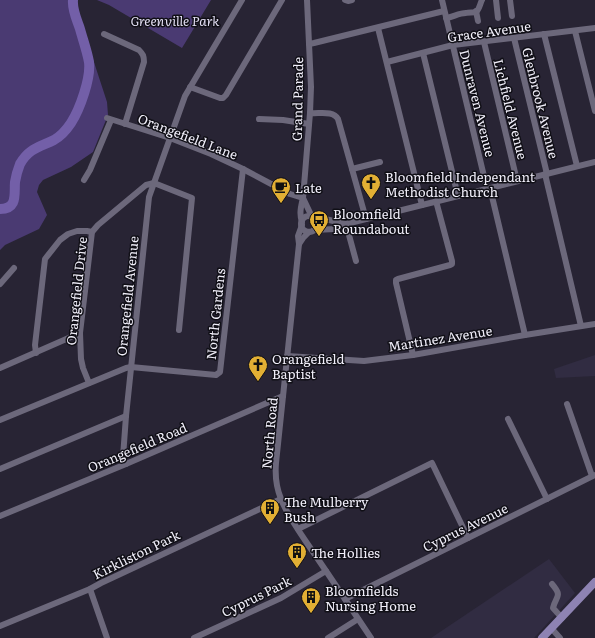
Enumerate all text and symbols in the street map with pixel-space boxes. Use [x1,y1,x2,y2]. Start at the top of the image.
park label: Greenville Park [131,11,220,30]
street label: Grace Avenue [446,16,532,46]
street label: Glenbrook Avenue [518,45,564,161]
street label: Dunraven Avenue [455,47,501,159]
street label: Grand Parade [287,56,307,141]
street label: Lichfield Avenue [489,57,533,161]
street label: Orangefield Lane [135,108,241,164]
place label: Bloomfield Independant Methodist Church [385,167,536,201]
church icon: Bloomfield Independant Methodist Church [360,172,382,200]
cafe icon: Late [270,176,292,204]
place label: Late [295,178,322,197]
place label: Bloomfield Roundabout [333,204,410,238]
bus stop icon: Bloomfield Roundabout [308,209,330,237]
street label: Orangefield Avenue [111,235,143,357]
street label: Orangefield Drive [61,236,91,346]
street label: North Gardens [201,267,229,361]
street label: Martinez Avenue [387,320,494,356]
place label: Orangefield Baptist [272,349,344,383]
church icon: Orangefield Baptist [247,354,269,382]
street label: North Road [256,396,282,470]
street label: Orangefield Road [84,417,190,477]
place label: The Mulberry Bush [284,492,369,526]
building icon: The Mulberry Bush [259,497,281,525]
street label: Cyprus Avenue [419,498,511,556]
street label: Kirkliston Park [89,524,184,583]
building icon: The Hollies [286,541,308,569]
place label: The Hollies [311,543,380,562]
street label: Cyprus Park [218,570,295,621]
place label: Bloomfields Nursing Home [325,581,416,615]
building icon: Bloomfields Nursing Home [300,586,322,614]

